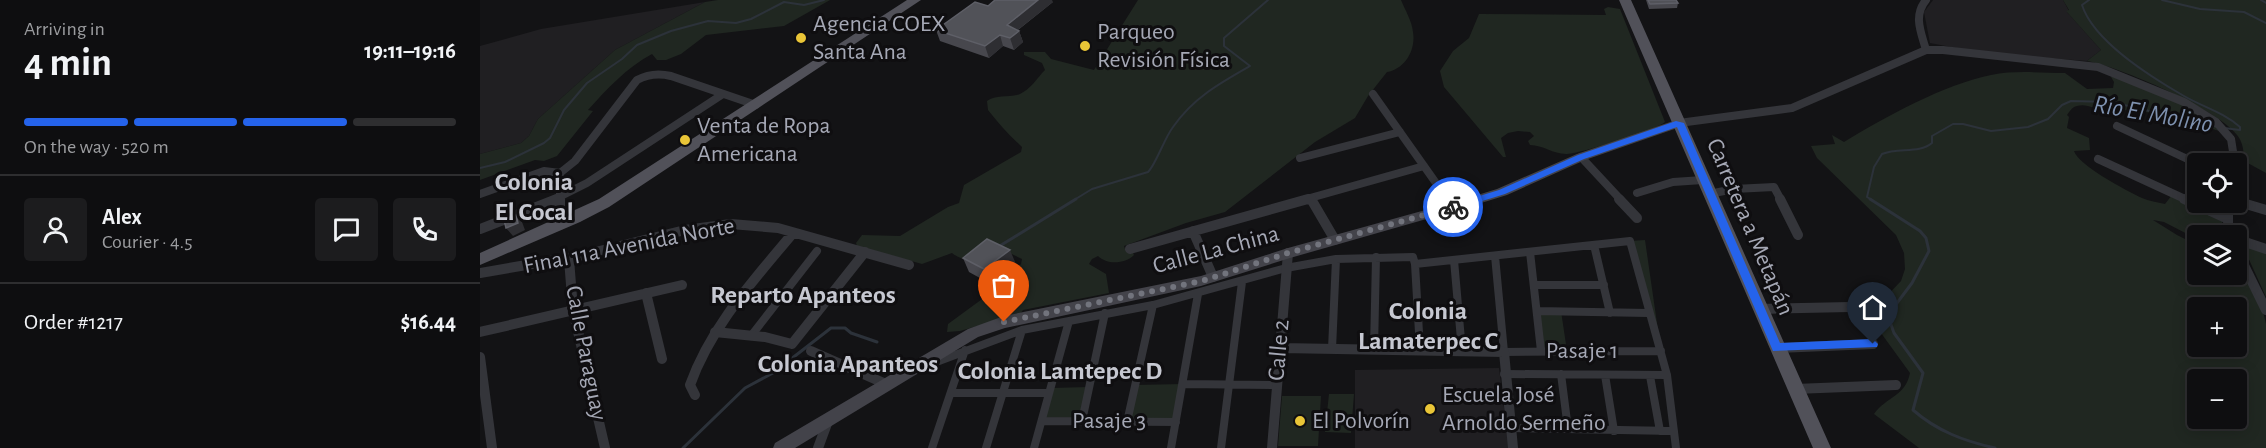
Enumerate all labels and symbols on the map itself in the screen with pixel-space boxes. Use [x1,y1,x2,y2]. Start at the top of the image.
place label: Agencia COEX Santa Ana [813,12,946,64]
place label: Parqueo Revisión Física [1097,20,1230,72]
marker: Agencia COEX Santa Ana [794,31,808,45]
marker: Parqueo Revisión Física [1078,39,1092,53]
water label: Río El Molino [2091,91,2215,137]
place label: Venta de Ropa Americana [697,114,831,166]
marker: Venta de Ropa Americana [678,133,692,147]
street label: Carretera a Metapán [1702,135,1798,319]
district label: Colonia El Cocal [494,169,574,225]
courier [1423,177,1483,237]
street label: Final 11a Avenida Norte [521,214,737,278]
street label: Calle La China [1150,222,1282,278]
pin [978,260,1029,322]
district label: Reparto Apanteos [710,282,896,308]
pin [1847,282,1898,344]
street label: Calle Paraguay [561,284,611,422]
district label: Colonia Lamaterpec C [1358,298,1499,354]
street label: Calle 2 [1264,318,1294,382]
street label: Pasaje 1 [1546,339,1618,363]
district label: Colonia Apanteos [758,351,938,377]
district label: Colonia Lamtepec D [958,358,1162,384]
place label: Escuela José Arnoldo Sermeño [1442,383,1606,435]
marker: Escuela José Arnoldo Sermeño [1423,402,1437,416]
street label: Pasaje 3 [1072,409,1146,433]
place label: El Polvorín [1312,409,1410,433]
marker: El Polvorín [1293,414,1307,428]

